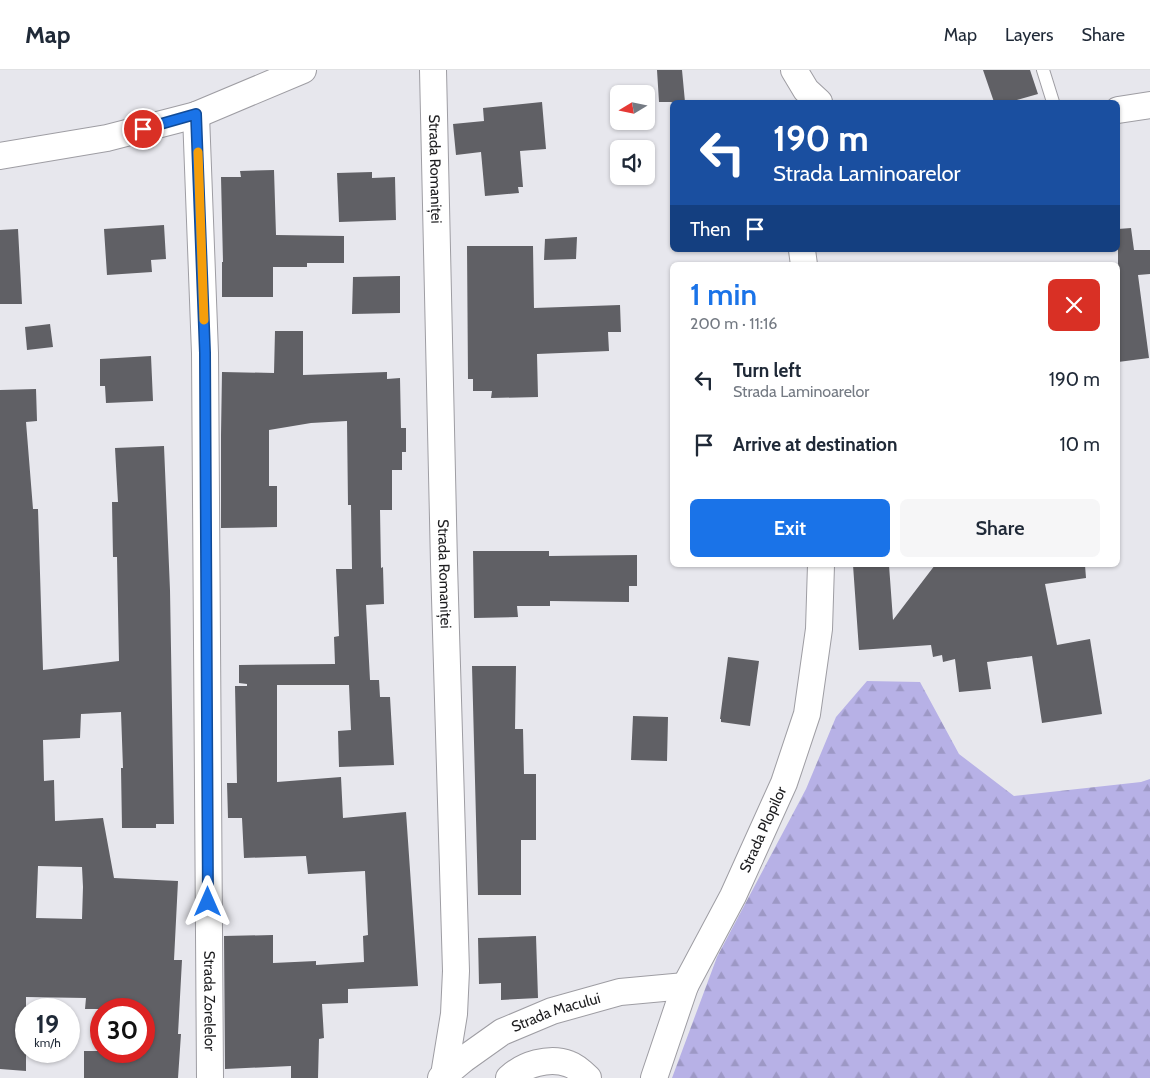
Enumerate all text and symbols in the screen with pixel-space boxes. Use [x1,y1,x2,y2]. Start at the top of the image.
text: Map [25,20,71,49]
text: Map [944,24,977,46]
text: Layers [1005,24,1054,46]
text: Share [1082,24,1125,46]
north arrow [610,85,655,130]
map controls [610,85,655,185]
pin [122,108,164,150]
street label: Strada Romaniței [425,114,445,224]
icon: arrive [129,115,157,143]
text: 190 m [773,117,869,160]
icon: left [690,120,755,185]
button: sound [610,140,655,185]
text: Strada Laminoarelor [773,160,961,187]
icon: arrive [741,215,769,243]
text: Then [690,218,731,241]
text: 1 min [690,276,757,313]
button: close [1048,279,1100,331]
text: 200 m · 11:16 [690,314,777,333]
text: Turn left [733,359,801,382]
icon: left [690,366,718,394]
text: 190 m [1049,368,1100,391]
text: Strada Laminoarelor [733,382,869,401]
icon: arrive [690,431,718,459]
text: Arrive at destination [733,433,897,456]
text: 10 m [1060,433,1100,456]
button: Exit [690,499,890,557]
button: Share [900,499,1100,557]
street label: Strada Romaniței [434,519,455,629]
street label: Strada Plopilor [736,783,790,875]
position arrow [181,875,233,927]
street label: Strada Zorelelor [200,951,219,1051]
street label: Strada Macului [509,989,602,1036]
speed limit sign: 30 [90,998,155,1063]
text: 19 [36,1009,59,1039]
text: km/h [34,1035,61,1050]

